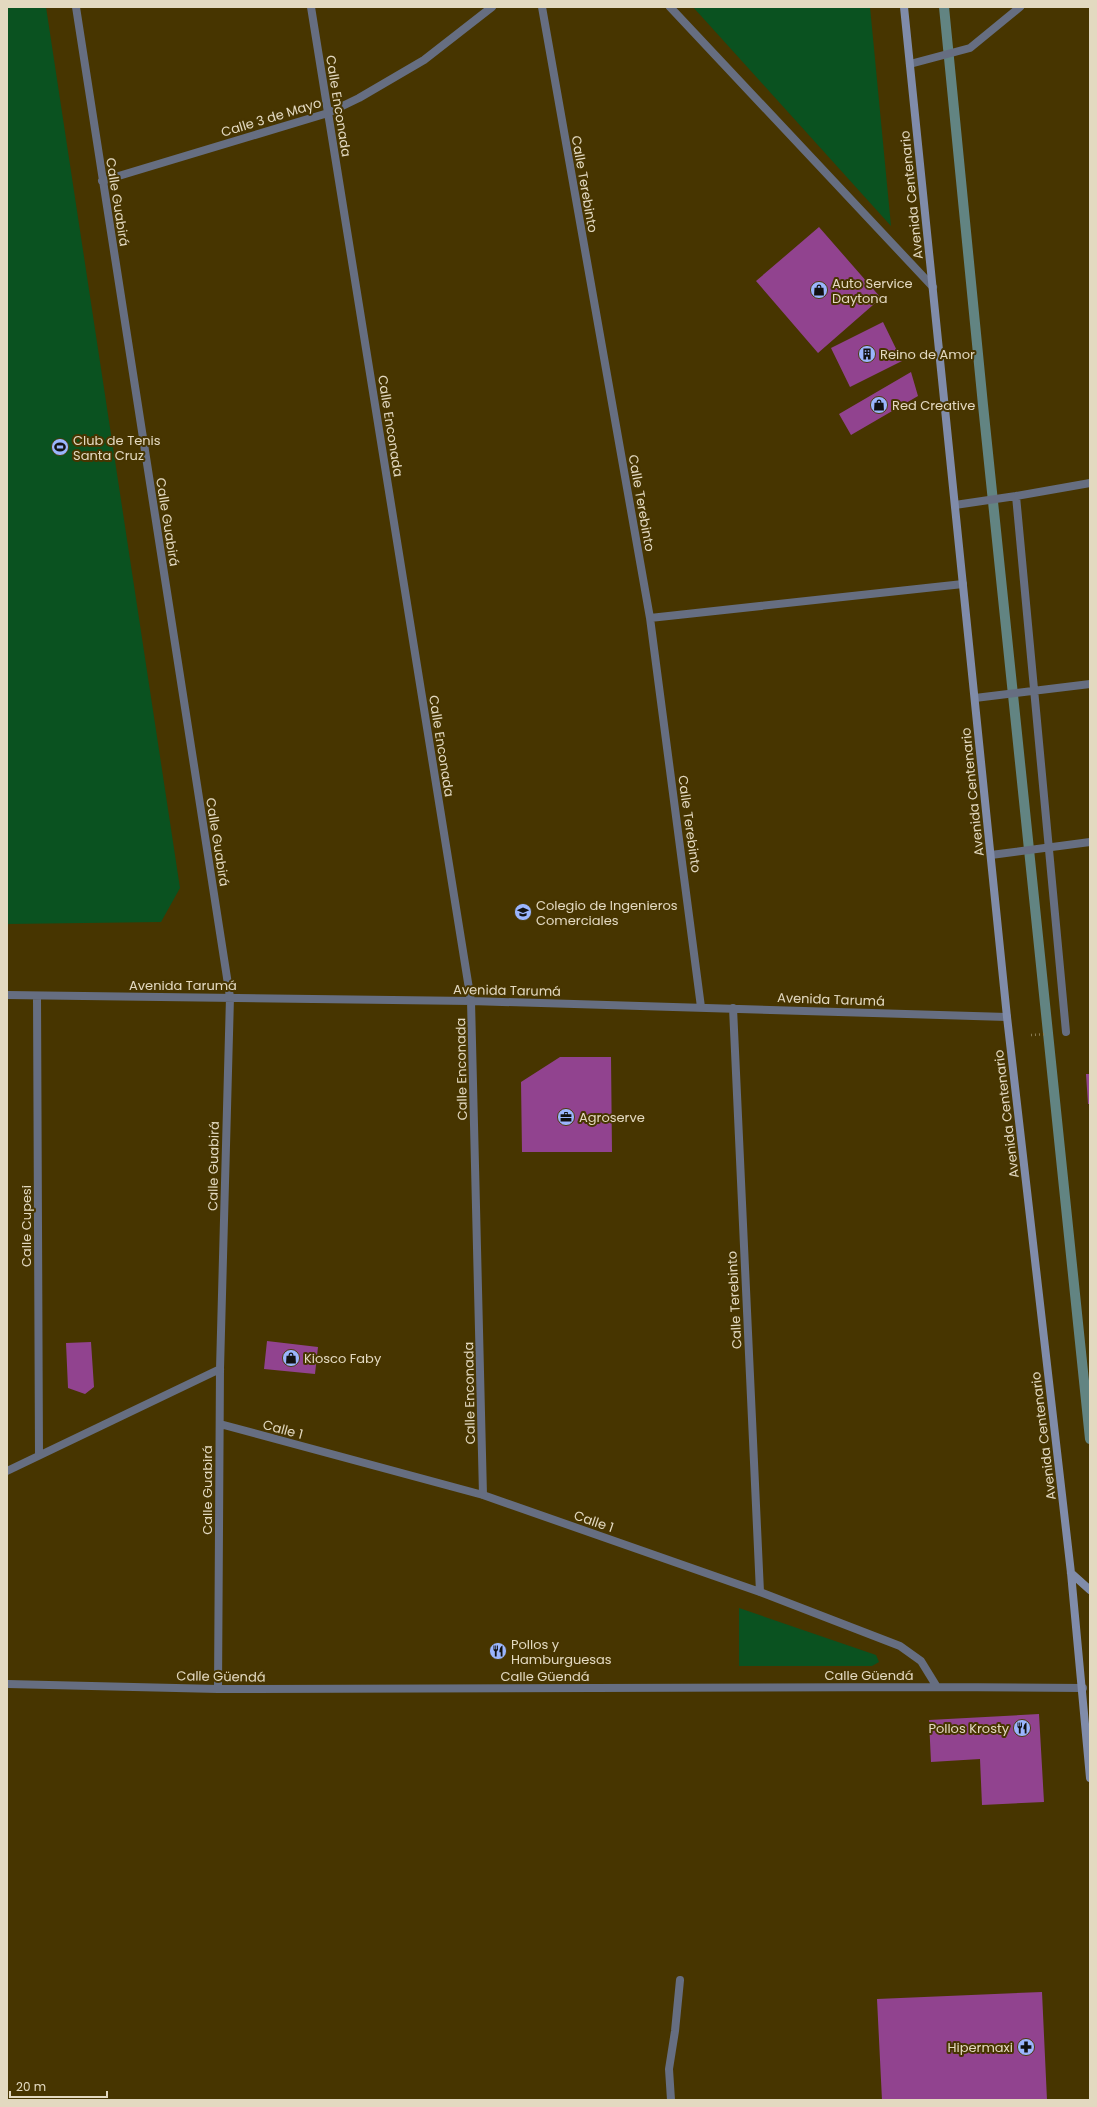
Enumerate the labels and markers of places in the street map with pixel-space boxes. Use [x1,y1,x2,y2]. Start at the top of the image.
place label: Auto Service Daytona [832,274,913,308]
shop icon: Auto Service Daytona [809,280,829,300]
building icon: Reino de Amor [857,344,877,364]
place label: Reino de Amor [880,345,975,364]
shop icon: Red Creative [869,395,889,415]
place label: Red Creative [892,396,975,415]
place label: Club de Tenis Santa Cruz [73,431,161,465]
sports icon: Club de Tenis Santa Cruz [50,437,70,457]
place label: Colegio de Ingenieros Comerciales [536,896,678,930]
school or university icon: Colegio de Ingenieros Comerciales [513,902,533,922]
office icon: Agroserve [556,1107,576,1127]
place label: Agroserve [579,1108,645,1127]
shop icon: Kiosco Faby [281,1348,301,1368]
place label: Kiosco Faby [304,1349,382,1368]
place label: Pollos y Hamburguesas [511,1635,612,1669]
restaurant icon: Pollos y Hamburguesas [488,1641,508,1661]
restaurant icon: Pollos Krosty [1012,1718,1032,1738]
place label: Pollos Krosty [928,1719,1010,1738]
pharmacy icon: Hipermaxi [1016,2037,1036,2057]
place label: Hipermaxi [948,2038,1013,2057]

